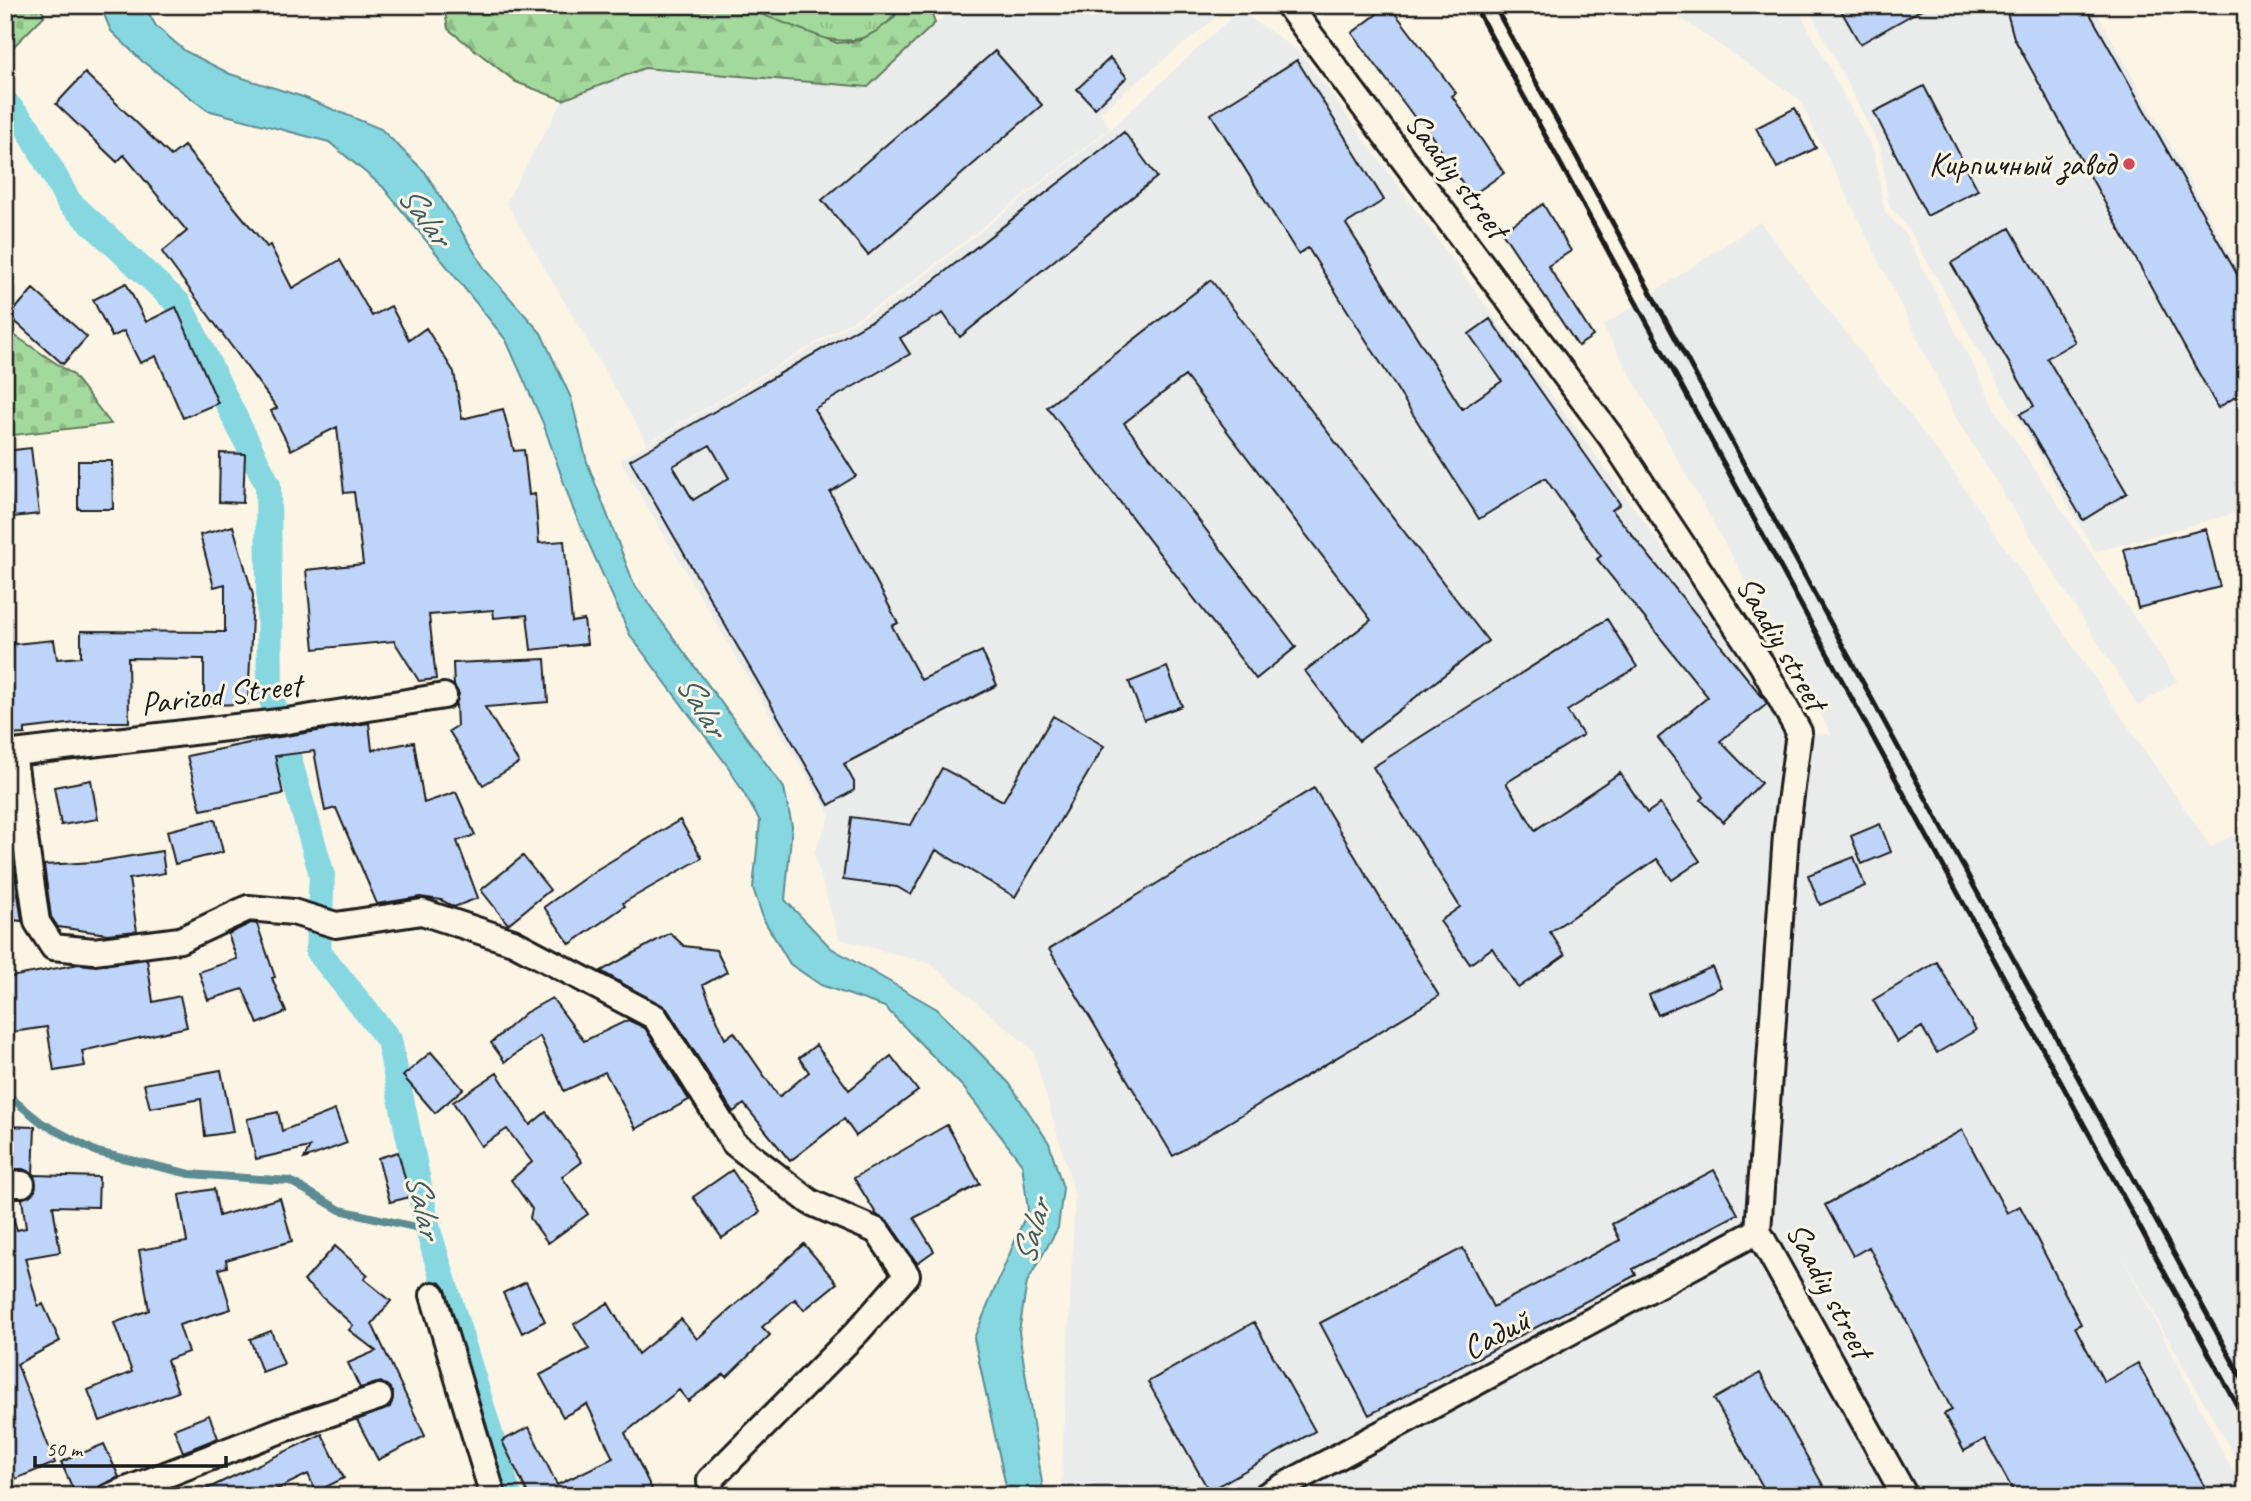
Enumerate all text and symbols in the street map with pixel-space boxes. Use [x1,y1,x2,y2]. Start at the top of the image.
street label: Saadiy street [1396,103,1521,250]
place label: Кирпичный завод [1929,143,2118,185]
marker: Кирпичный завод [2121,156,2137,172]
water label: Salar [388,176,465,259]
street label: Saadiy street [1727,568,1839,721]
street label: Parizod Street [138,663,308,725]
water label: Salar [666,666,741,749]
water label: Salar [395,1169,454,1247]
water label: Salar [1000,1190,1063,1269]
street label: Saadiy street [1777,1215,1885,1369]
street label: Садий [1455,1298,1539,1369]
scale bar [35,1424,226,1468]
text: 50 m [46,1436,84,1462]

